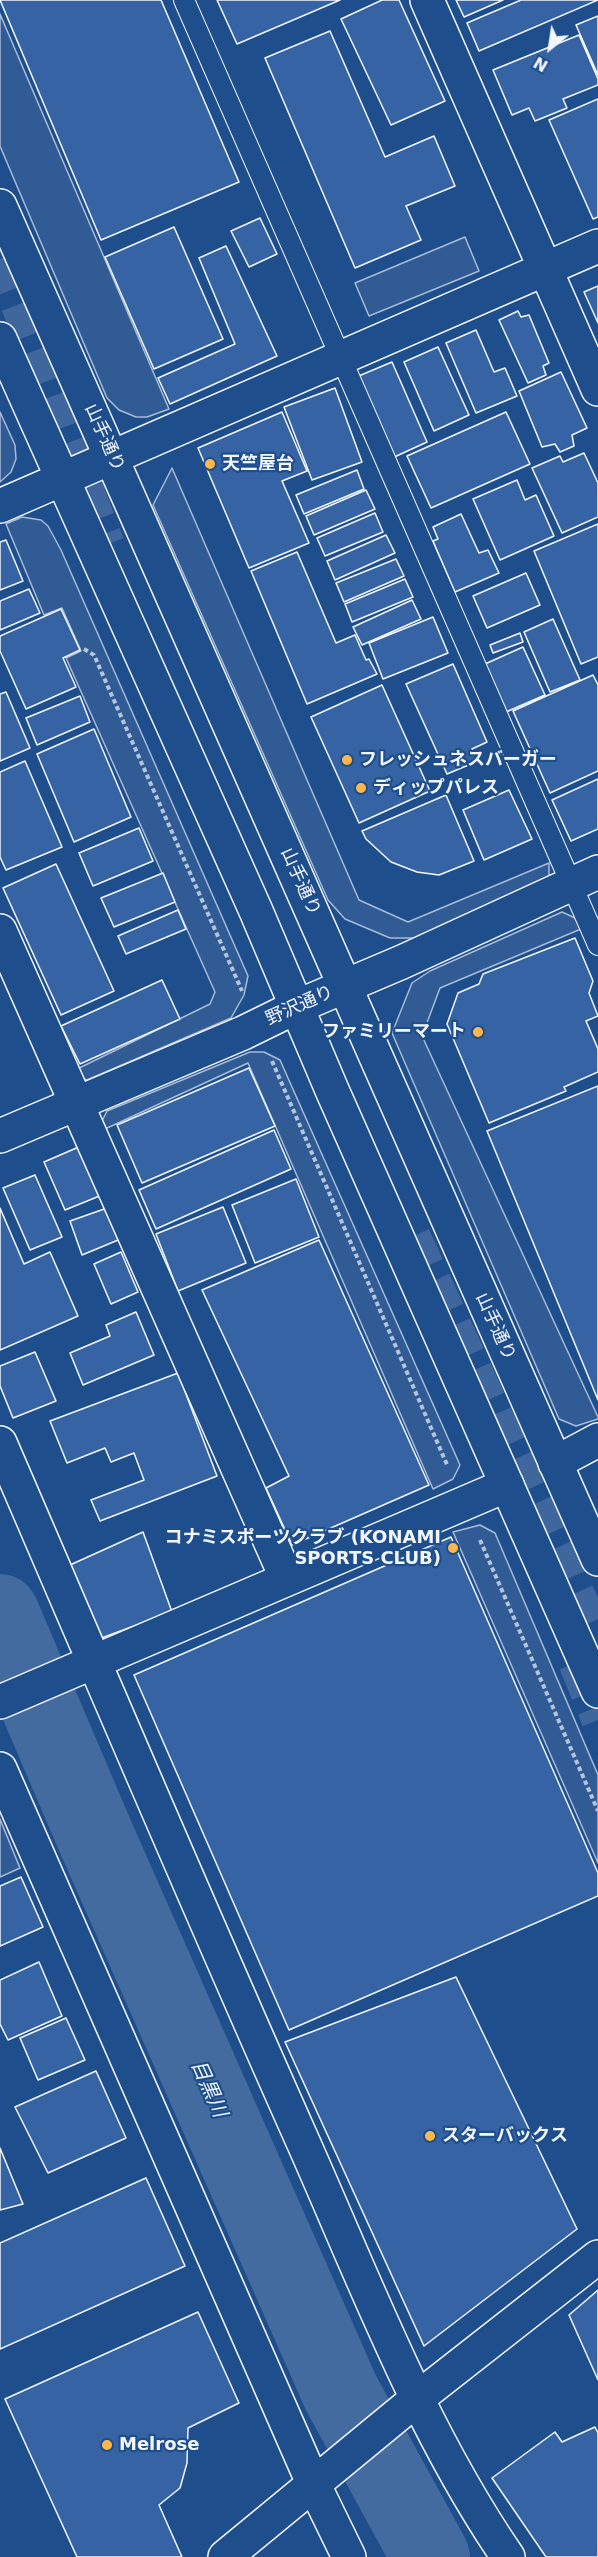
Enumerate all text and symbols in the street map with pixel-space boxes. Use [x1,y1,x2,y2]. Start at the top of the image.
north arrow [520,18,580,78]
text: N [530,52,551,76]
street label: 山手通り [79,401,129,475]
place label: 天竺屋台 [222,453,294,475]
marker: 天竺屋台 [203,457,217,471]
place label: フレッシュネスバーガー [359,749,557,771]
marker: フレッシュネスバーガー [340,753,354,767]
place label: ディップパレス [373,777,499,799]
marker: ディップパレス [354,781,368,795]
street label: 山手通り [275,845,325,919]
street label: 野沢通り [263,981,337,1031]
place label: ファミリーマート [322,1021,466,1043]
marker: ファミリーマート [471,1025,485,1039]
street label: 山手通り [470,1290,520,1364]
place label: コナミスポーツクラブ (KONAMI SPORTS CLUB) [164,1527,441,1570]
marker: コナミスポーツクラブ (KONAMI SPORTS CLUB) [446,1541,460,1555]
water label: 目黒川 [185,2057,231,2121]
place label: スターバックス [442,2125,568,2147]
marker: スターバックス [423,2129,437,2143]
place label: Melrose [119,2434,199,2456]
marker: Melrose [100,2438,114,2452]

